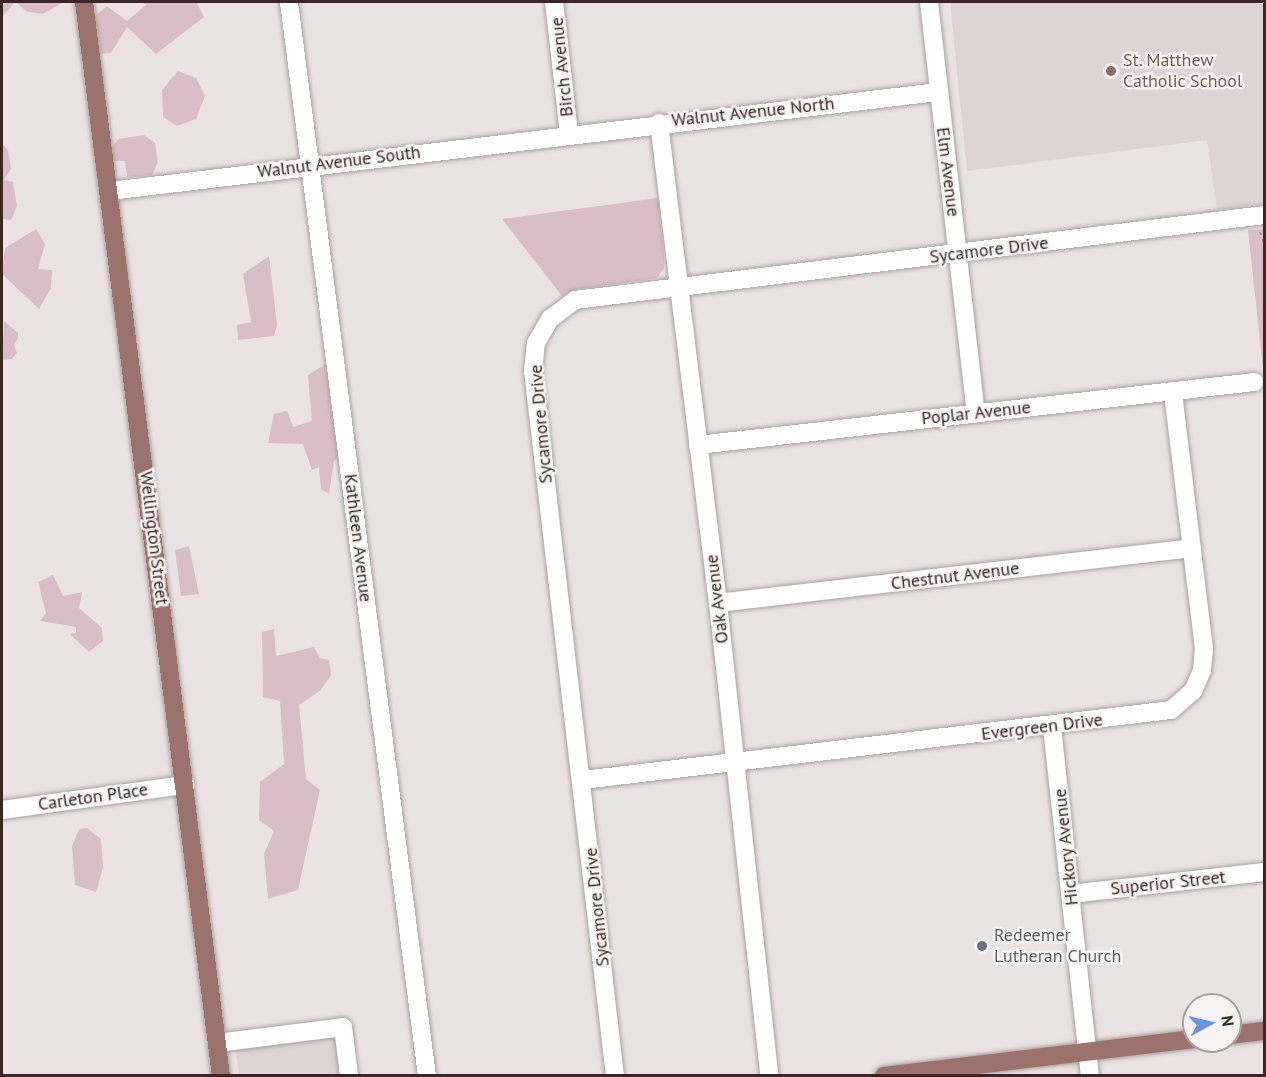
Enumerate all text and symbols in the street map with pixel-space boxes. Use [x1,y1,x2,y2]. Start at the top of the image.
street label: Birch Avenue [546,16,578,118]
place label: St. Matthew Catholic School [1123,50,1243,92]
marker: St. Matthew Catholic School [1104,64,1118,78]
street label: Walnut Avenue North [670,93,836,131]
street label: Elm Avenue [932,126,964,218]
street label: Walnut Avenue South [256,141,422,183]
street label: Sycamore Drive [928,232,1050,268]
street label: Sycamore Drive [525,364,557,484]
street label: Poplar Avenue [920,397,1032,429]
street label: Wellington Street [135,470,173,606]
street label: Kathleen Avenue [339,472,377,604]
street label: Oak Avenue [701,553,733,645]
street label: Chestnut Avenue [889,557,1021,595]
street label: Evergreen Drive [980,709,1104,745]
street label: Carleton Place [37,779,149,815]
street label: Hickory Avenue [1049,787,1083,907]
street label: Sycamore Drive [580,846,614,968]
street label: Superior Street [1109,866,1227,900]
place label: Redeemer Lutheran Church [994,925,1121,968]
marker: Redeemer Lutheran Church [975,939,989,953]
north arrow [1182,993,1242,1053]
text: N [1217,1014,1238,1027]

